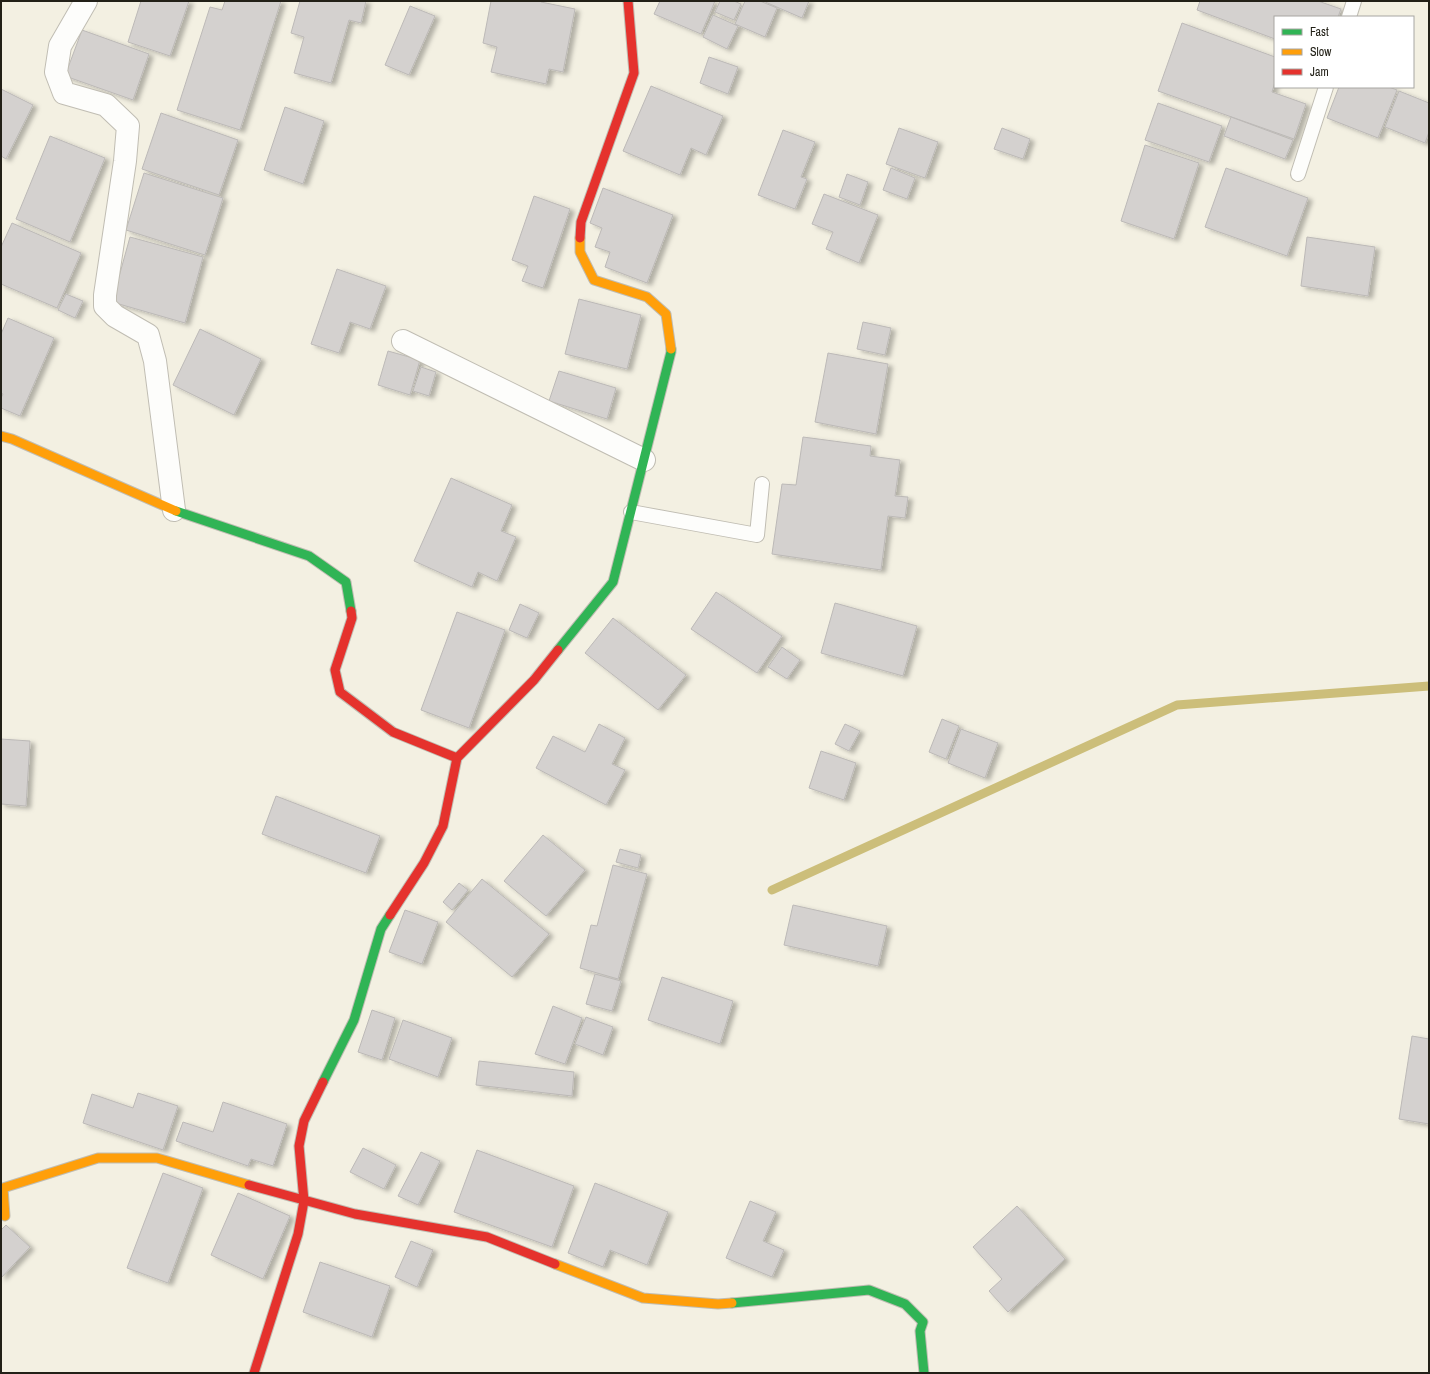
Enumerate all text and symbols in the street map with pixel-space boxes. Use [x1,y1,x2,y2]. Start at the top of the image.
legend [1274,16,1414,88]
text: Fast [1310,24,1329,40]
text: Slow [1310,44,1332,60]
text: Jam [1310,64,1329,80]

